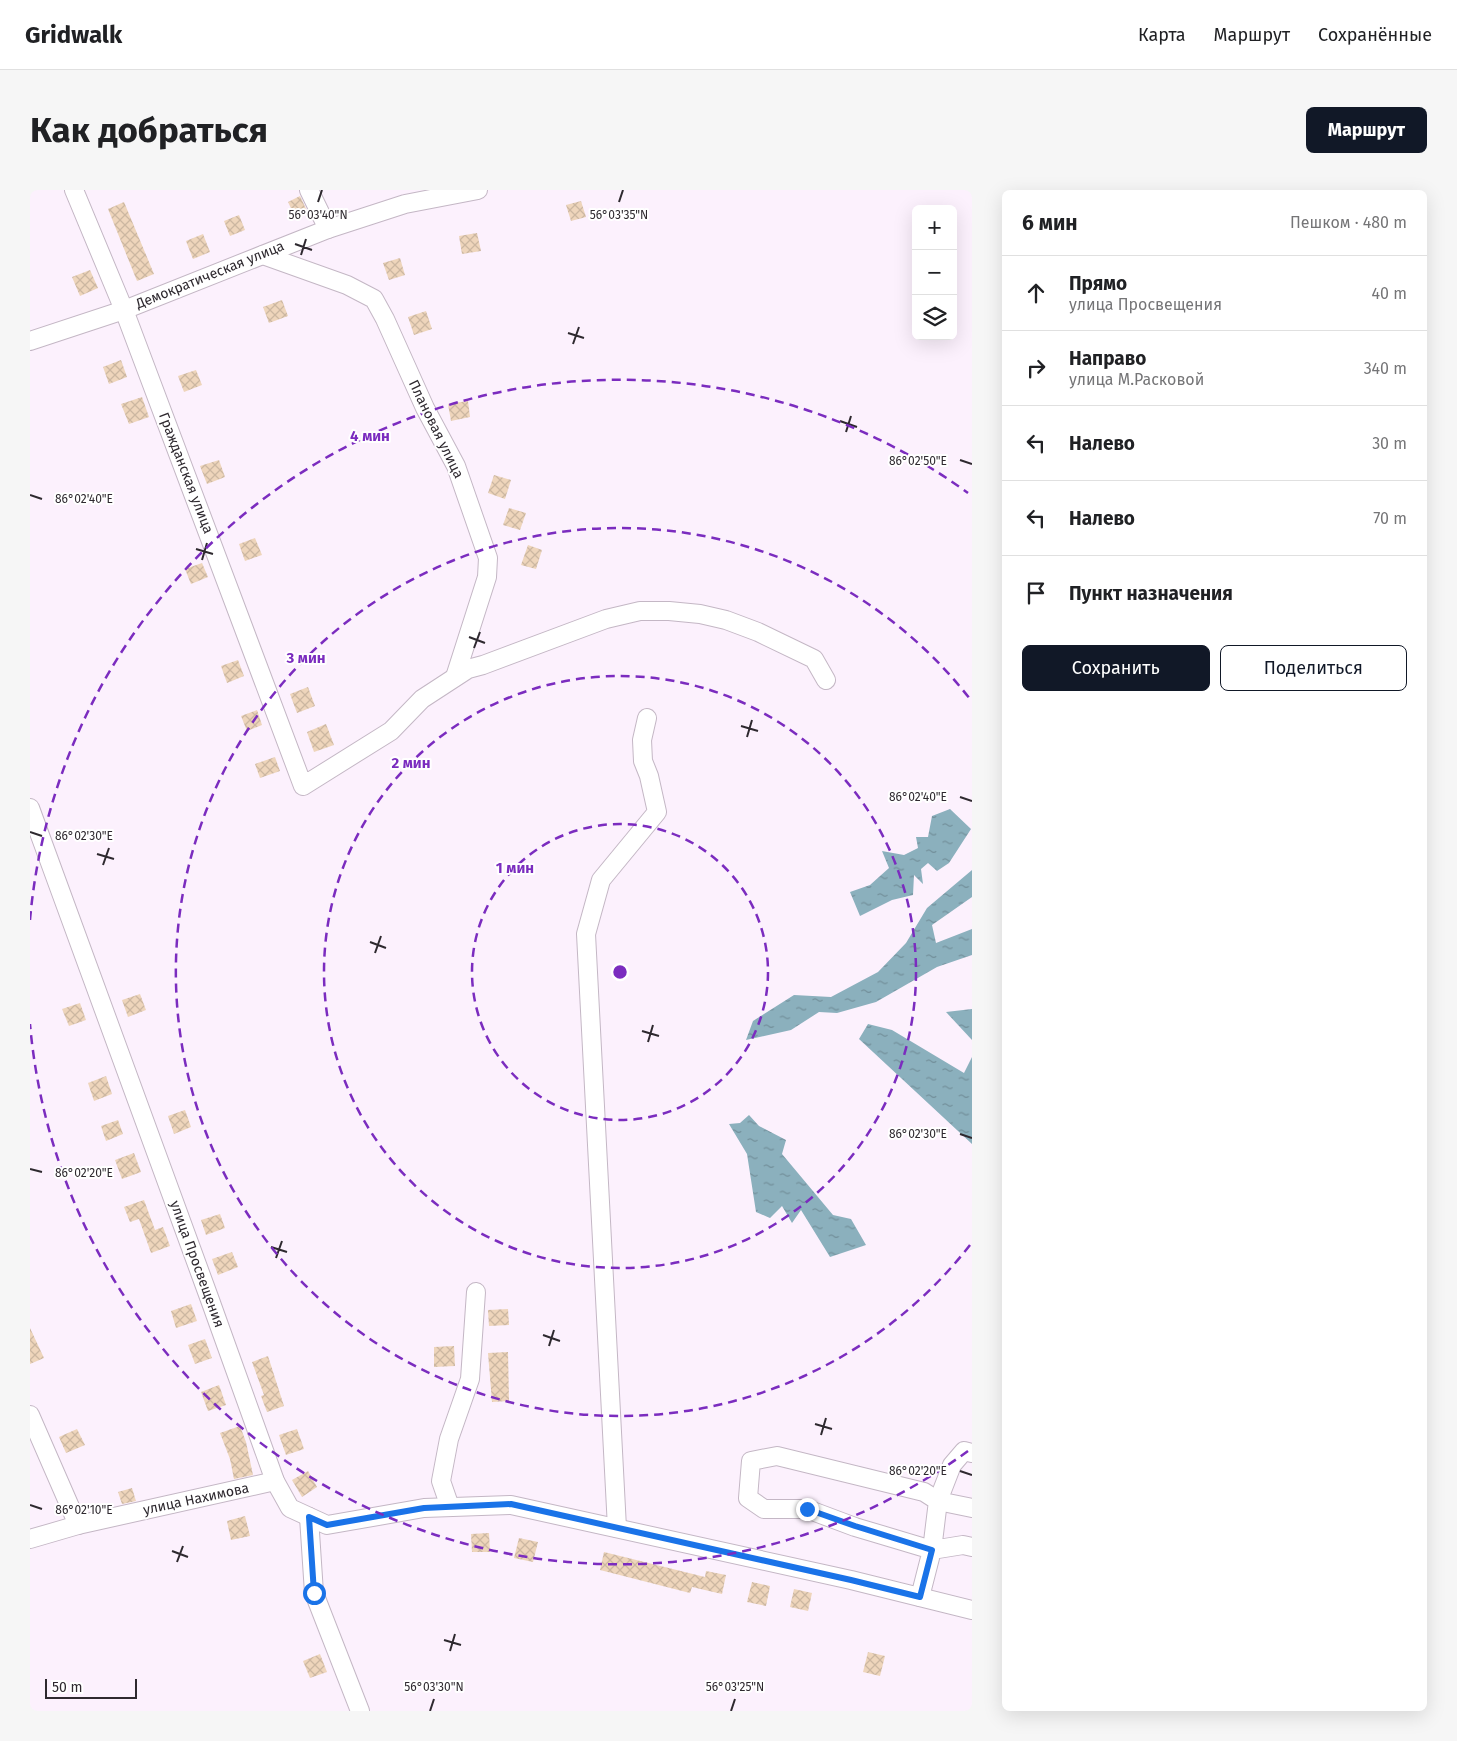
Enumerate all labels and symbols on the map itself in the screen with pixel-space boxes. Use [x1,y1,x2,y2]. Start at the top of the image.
text: 56°03'40"N [288,208,348,222]
text: 56°03'35"N [590,208,648,222]
street label: Демократическая улица [132,237,287,313]
street label: Плановая улица [405,377,467,481]
street label: Гражданская улица [155,410,217,536]
text: 4 мин [350,427,390,445]
text: 86°02'50"E [889,454,947,468]
text: 86°02'40"E [55,492,113,506]
text: 3 мин [285,649,326,667]
text: 2 мин [391,754,431,772]
text: 86°02'40"E [889,790,947,804]
text: 86°02'30"E [55,829,113,843]
text: 1 мин [496,859,534,877]
centre of rings [611,963,629,981]
text: 86°02'30"E [889,1127,947,1141]
text: 86°02'20"E [55,1166,113,1180]
street label: улица Просвещения [166,1198,228,1330]
text: 86°02'20"E [889,1464,947,1478]
street label: улица Нахимова [141,1479,251,1519]
route end [796,1498,819,1521]
text: 86°02'10"E [55,1503,113,1517]
route start [303,1582,326,1605]
scale bar [45,1676,138,1699]
text: 56°03'30"N [404,1680,464,1694]
text: 56°03'25"N [706,1680,764,1694]

